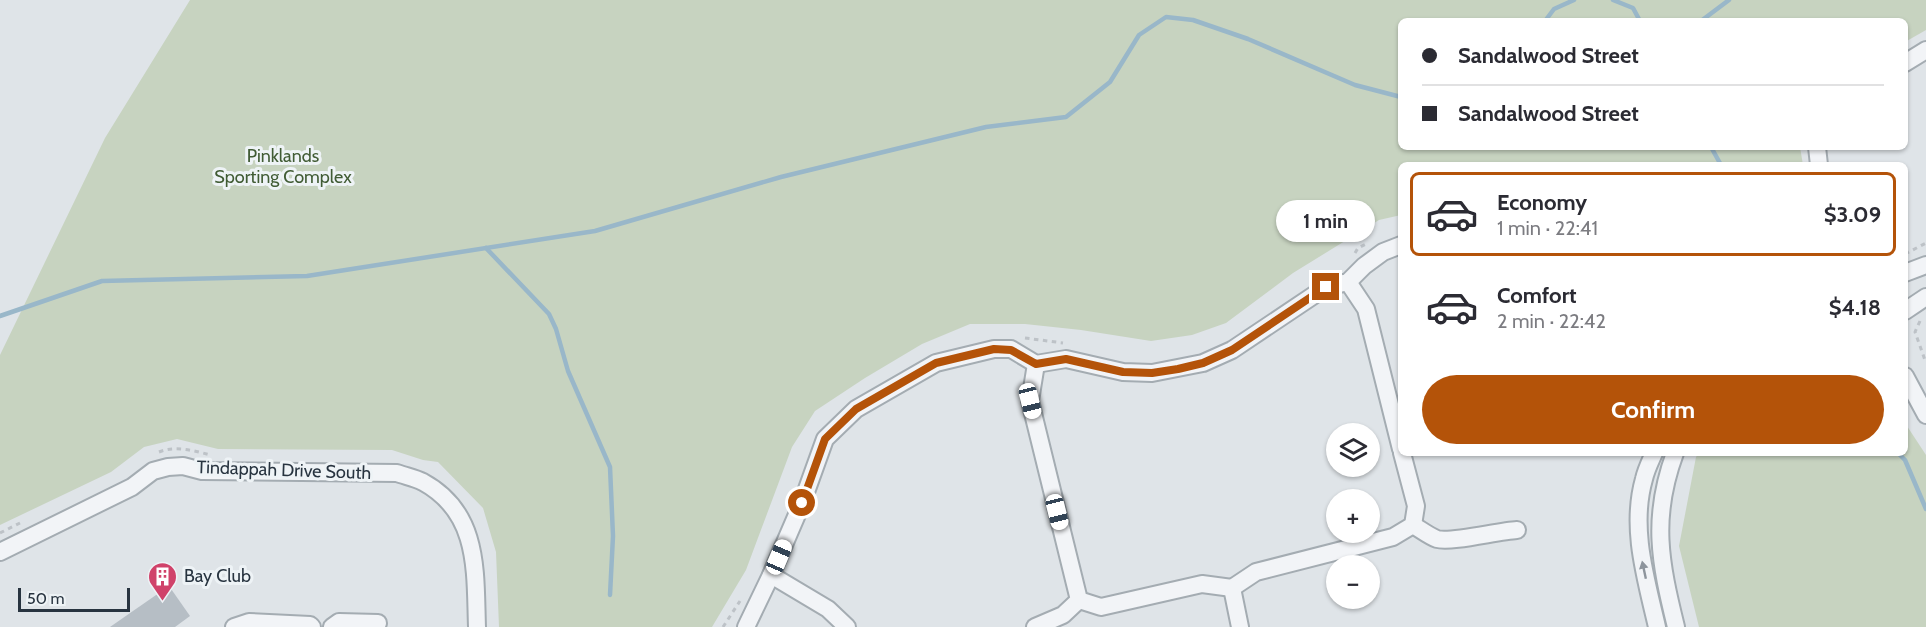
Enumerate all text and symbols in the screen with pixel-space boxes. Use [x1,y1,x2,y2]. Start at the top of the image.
text: Sandalwood Street [1458,42,1639,69]
text: Sandalwood Street [1458,100,1639,127]
park label: Pinklands Sporting Complex [214,145,352,188]
icon: car [1425,187,1479,241]
text: Economy [1497,189,1587,216]
callout: 1 min [1276,200,1376,242]
text: $3.09 [1824,201,1881,228]
text: 1 min [1303,209,1348,233]
text: 1 min · 22:41 [1497,216,1598,240]
route end [1312,273,1339,300]
icon: car [1425,280,1479,334]
text: Comfort [1497,282,1576,309]
text: $4.18 [1829,294,1881,321]
text: 2 min · 22:42 [1497,309,1606,333]
button: Confirm [1422,375,1884,444]
car [1017,381,1043,421]
map controls [1326,423,1380,609]
button: layers [1326,423,1380,477]
street label: Tindappah Drive South [196,456,372,484]
route start [788,489,815,516]
button: + [1326,489,1380,543]
car [1044,492,1070,532]
car [764,537,794,577]
button: − [1326,555,1380,609]
building icon: Bay Club [147,560,179,602]
one-way arrow [1639,560,1648,579]
place label: Bay Club [184,565,251,587]
scale bar [18,585,130,612]
text: 50 m [27,589,64,608]

